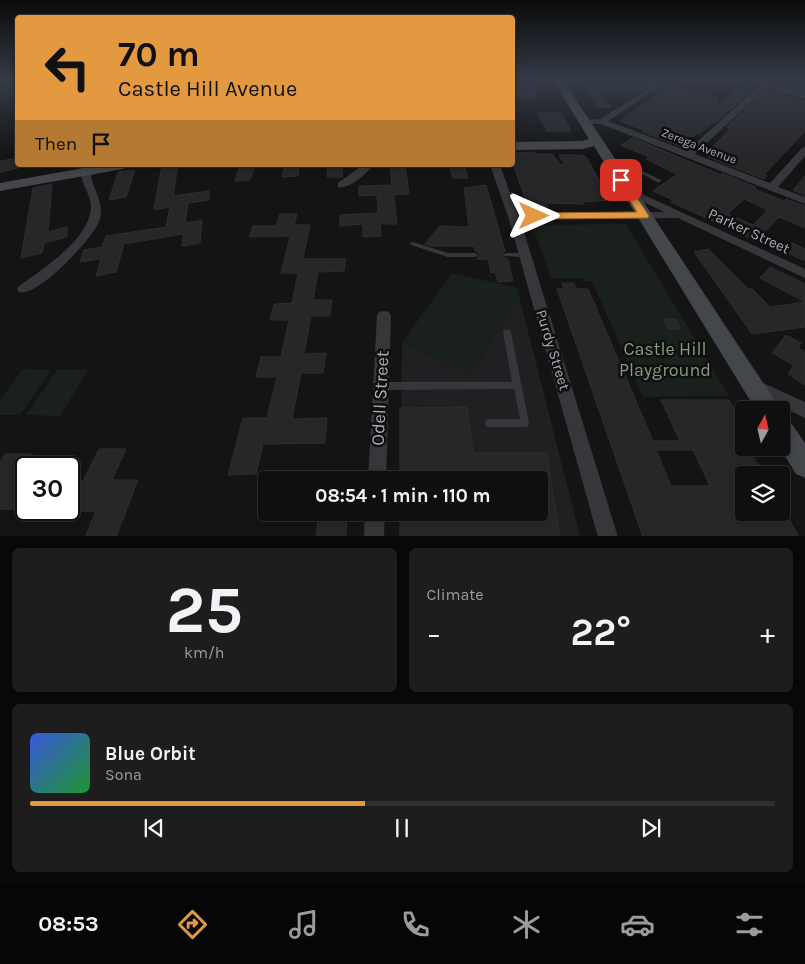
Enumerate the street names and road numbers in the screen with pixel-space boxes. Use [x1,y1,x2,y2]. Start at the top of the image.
street label: Zerega Avenue [659,125,739,167]
street label: Parker Street [705,204,793,258]
street label: Purdy Street [532,307,574,393]
street label: Odell Street [367,350,393,446]

